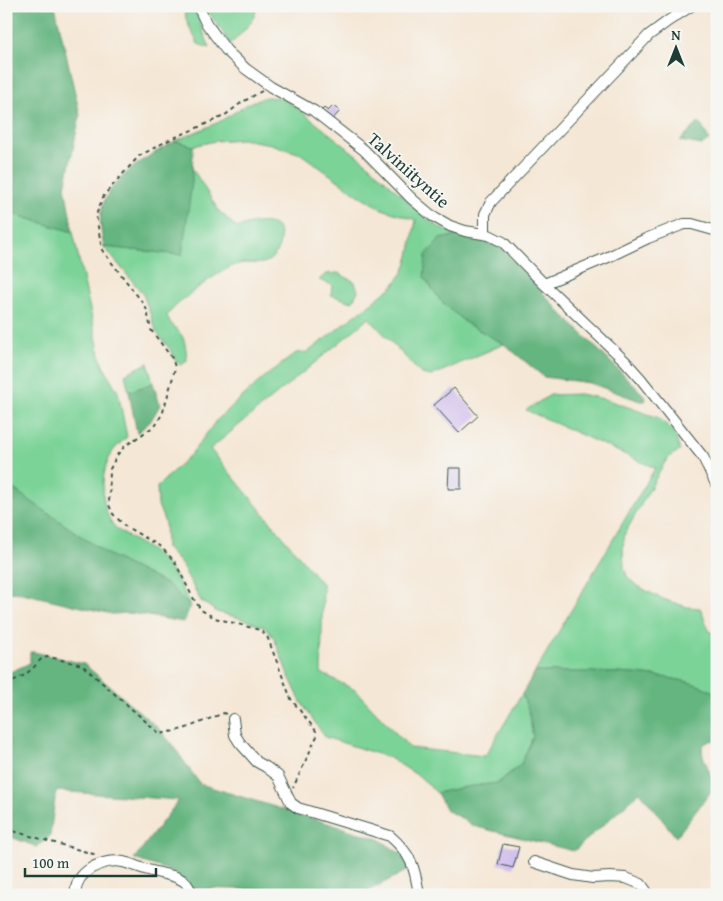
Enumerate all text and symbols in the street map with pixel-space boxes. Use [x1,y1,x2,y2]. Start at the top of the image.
north arrow [650,22,700,72]
text: N [671,25,681,45]
street label: Talviniityntie [362,126,456,214]
scale bar [25,846,156,878]
text: 100 m [32,852,70,873]

